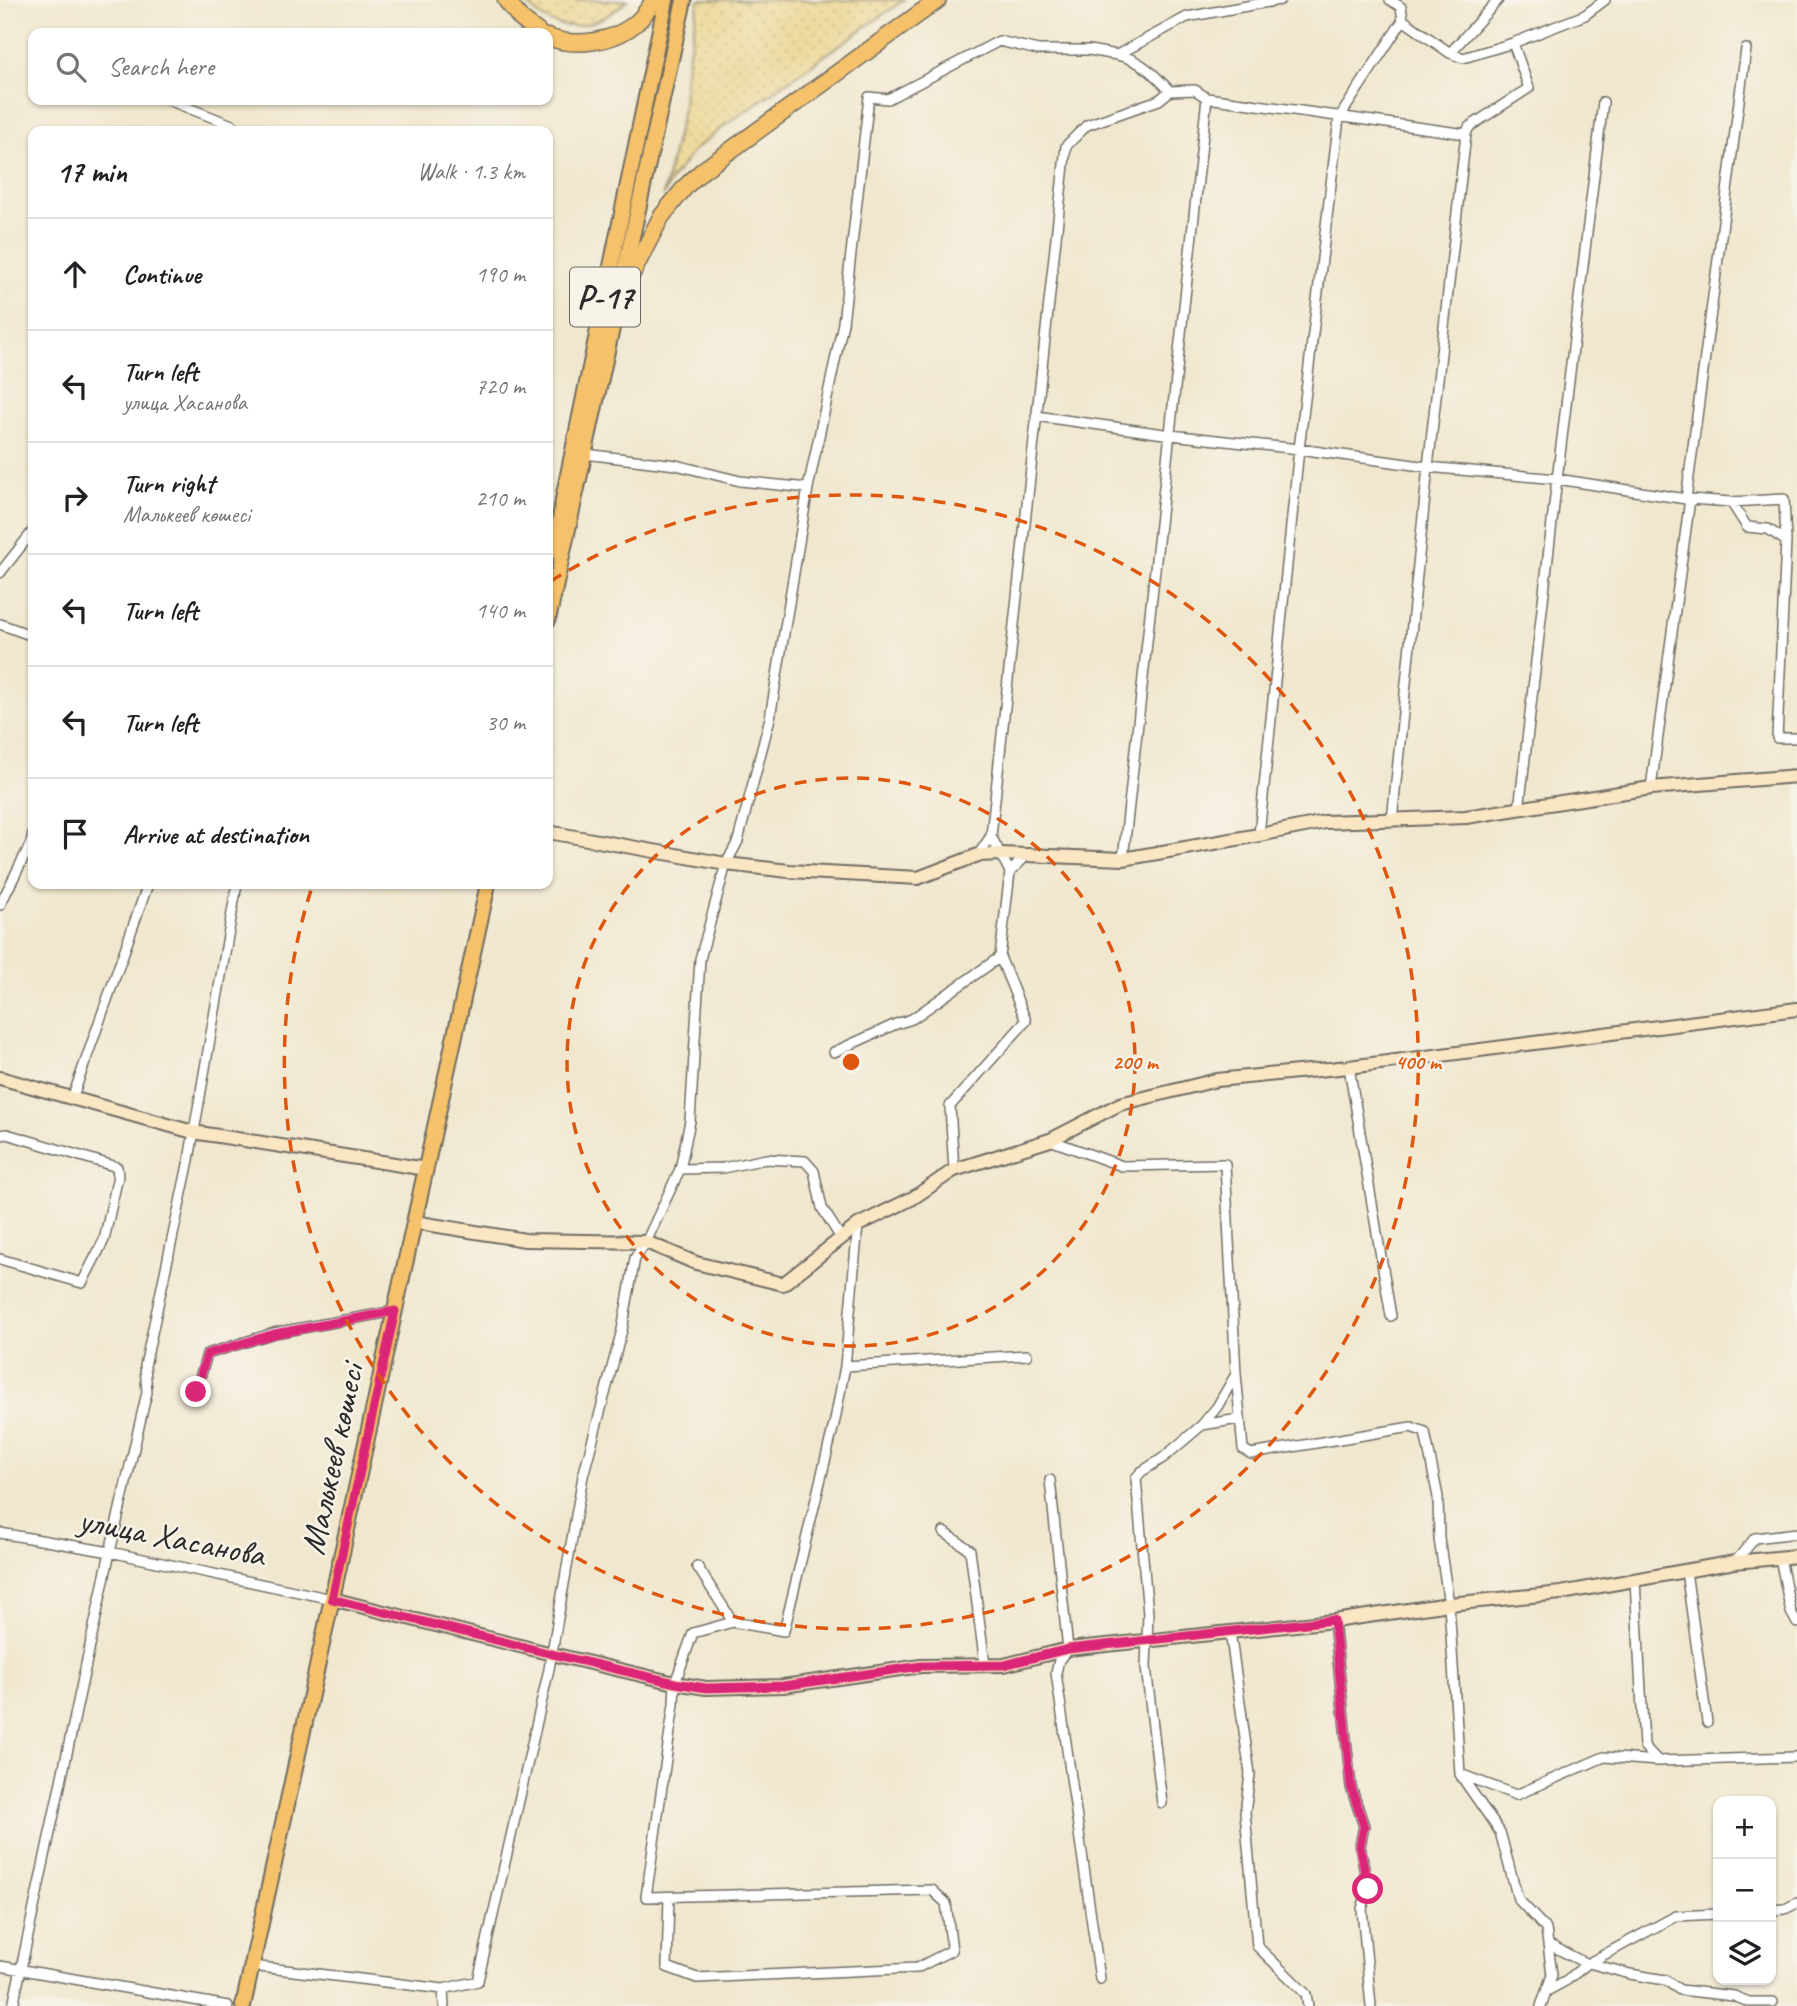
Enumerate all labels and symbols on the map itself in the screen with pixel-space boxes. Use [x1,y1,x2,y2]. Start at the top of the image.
road number: P-17 [570,268,640,326]
text: 200 m [1112,1049,1160,1075]
text: 400 m [1395,1049,1443,1075]
centre of rings [839,1050,863,1074]
street label: Малькеев көшесі [290,1355,375,1558]
route end [180,1376,211,1407]
street label: улица Хасанова [73,1497,271,1578]
route start [1352,1873,1383,1904]

